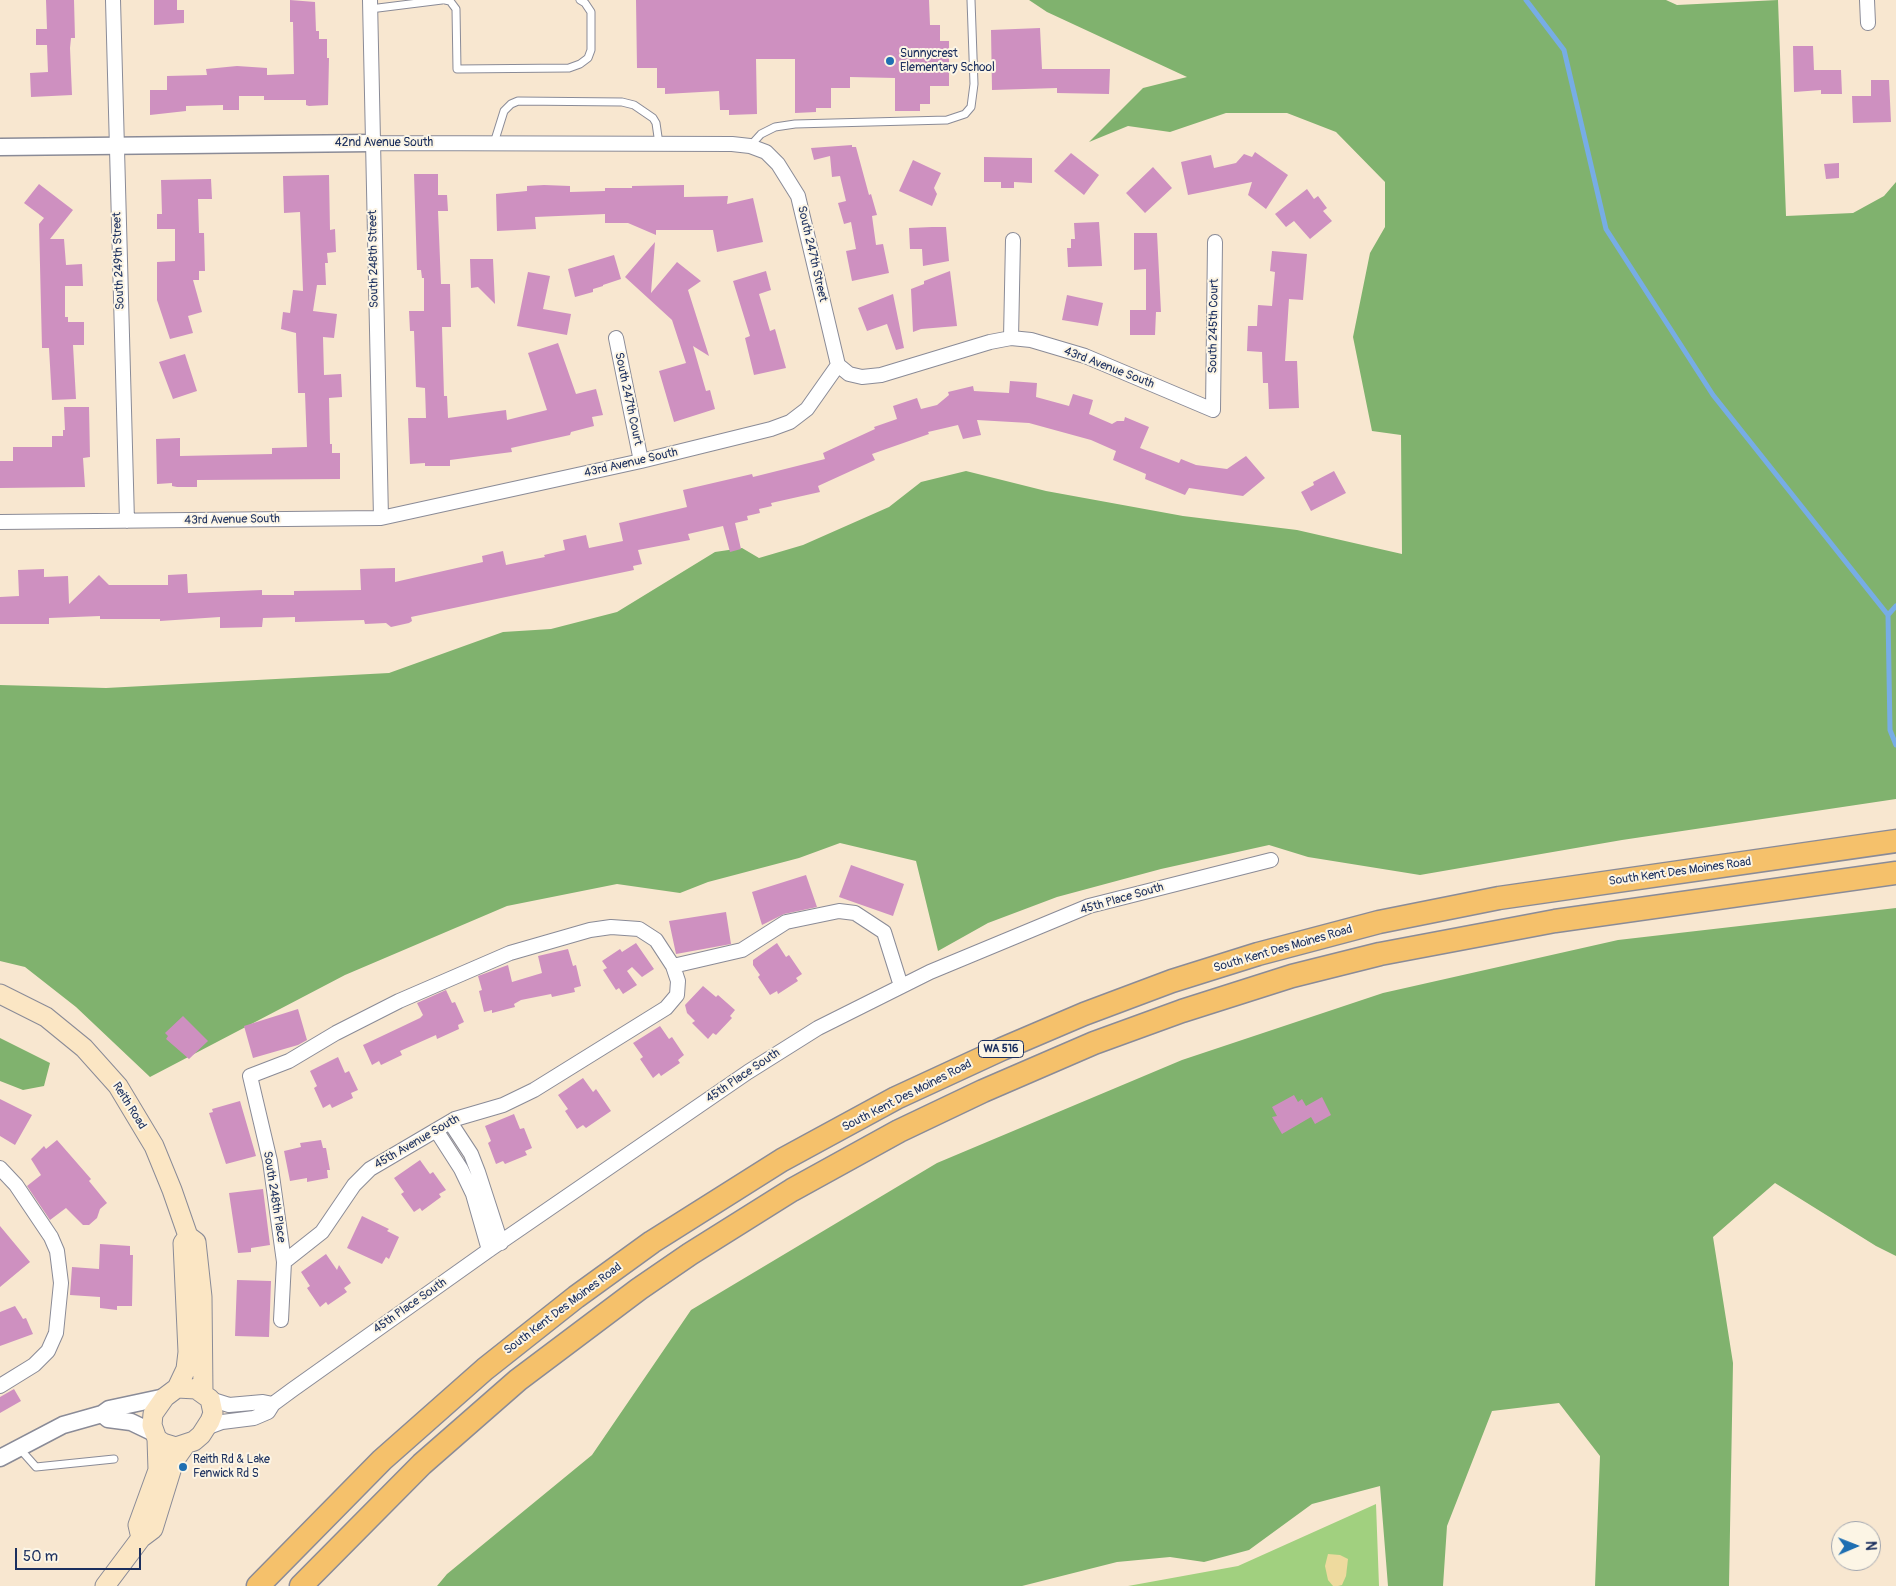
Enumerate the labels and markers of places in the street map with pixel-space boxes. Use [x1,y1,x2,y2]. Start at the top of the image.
place label: Sunnycrest Elementary School [900,47,995,75]
marker: Sunnycrest Elementary School [884,55,896,67]
place label: Reith Rd & Lake Fenwick Rd S [193,1453,270,1481]
marker: Reith Rd & Lake Fenwick Rd S [177,1461,189,1473]

